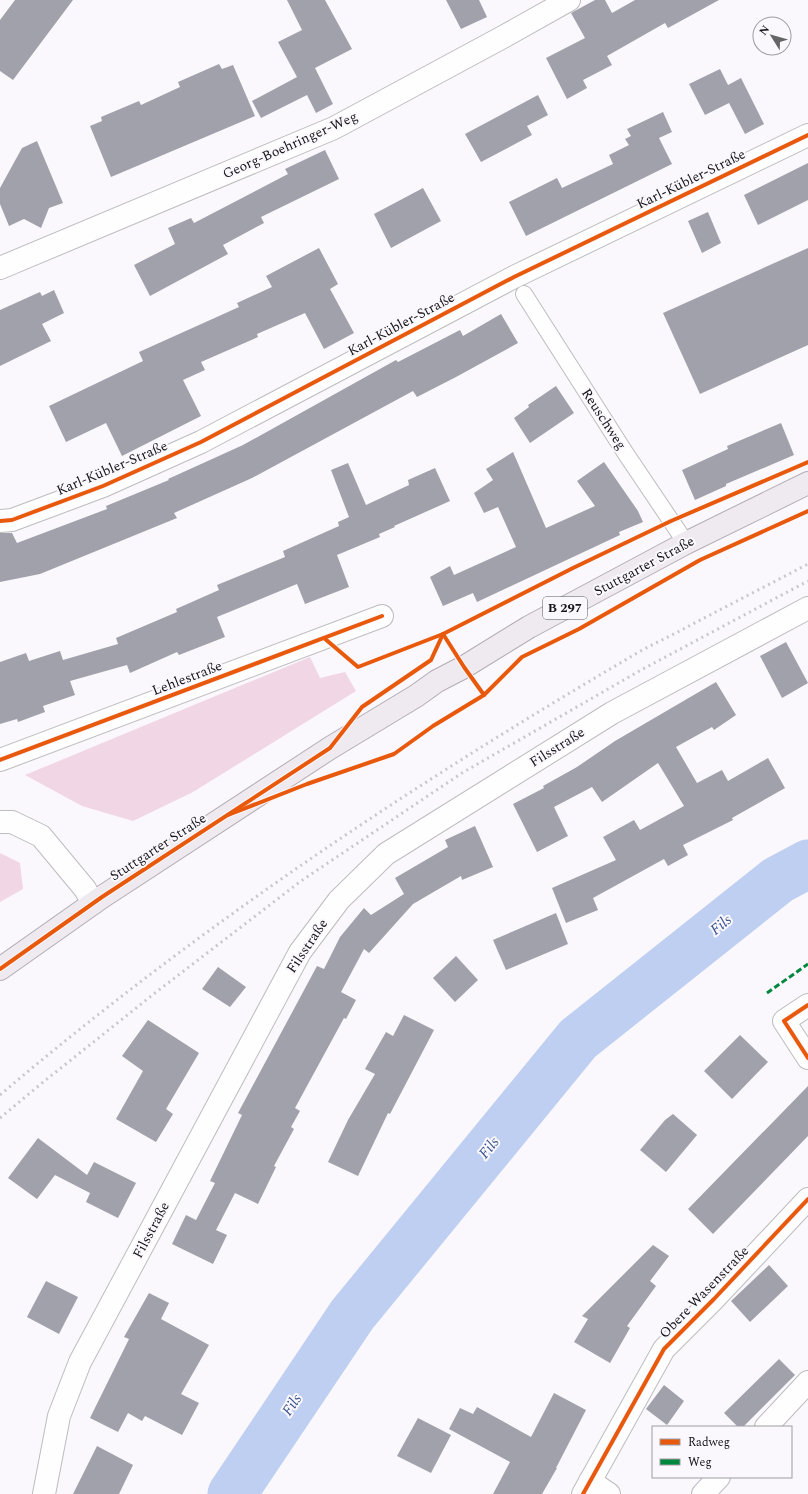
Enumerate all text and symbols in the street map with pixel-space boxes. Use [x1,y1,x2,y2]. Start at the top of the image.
north arrow [752,16,792,56]
text: N [755,22,774,39]
street label: Georg-Boehringer-Weg [219,106,361,184]
street label: Karl-Kübler-Straße [633,143,749,214]
street label: Karl-Kübler-Straße [344,287,459,361]
street label: Reuschweg [576,384,632,454]
street label: Karl-Kübler-Straße [53,435,171,501]
street label: Stuttgarter Straße [590,530,698,601]
road number: B 297 [543,597,587,619]
street label: Lehlestraße [149,655,225,701]
street label: Filsstraße [525,722,589,772]
street label: Stuttgarter Straße [106,808,211,886]
water label: Fils [705,909,737,941]
street label: Filsstraße [281,914,333,977]
water label: Fils [473,1132,505,1164]
street label: Filsstraße [127,1198,175,1262]
street label: Obere Wasenstraße [654,1241,754,1343]
water label: Fils [276,1389,308,1421]
legend [652,1426,792,1478]
text: Radweg [688,1433,730,1452]
text: Weg [688,1453,712,1472]

